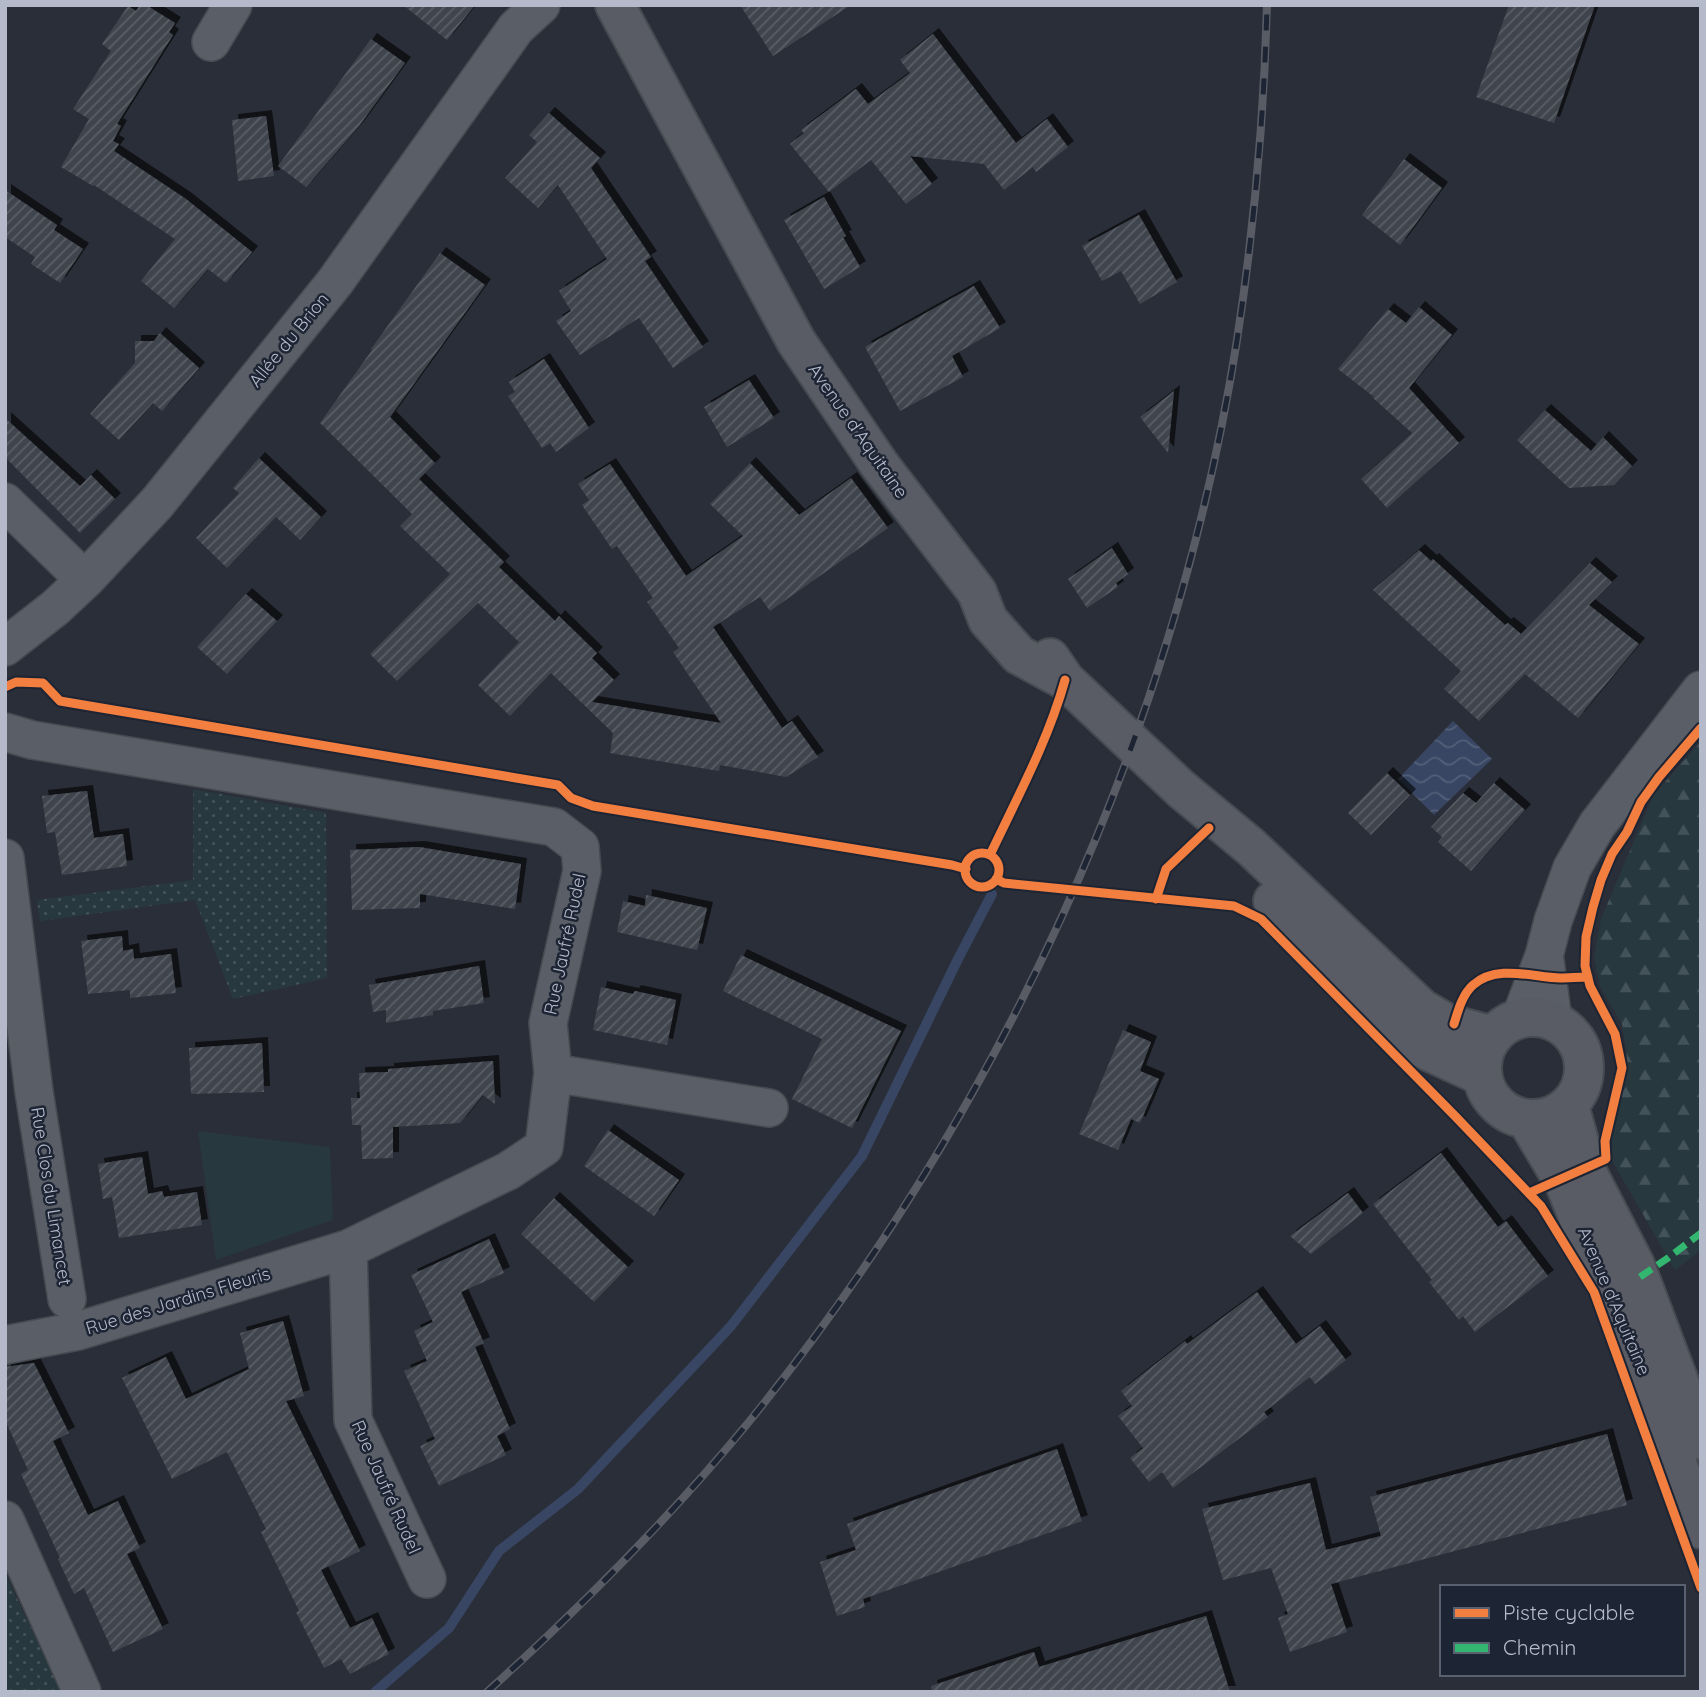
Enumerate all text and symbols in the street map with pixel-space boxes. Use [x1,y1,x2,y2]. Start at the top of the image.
street label: Allée du Brion [243,288,334,392]
street label: Avenue d'Aquitaine [803,359,913,502]
street label: Rue Jaufré Rudel [538,871,591,1017]
street label: Rue Clos du Limancet [26,1105,77,1287]
street label: Avenue d'Aquitaine [1573,1223,1656,1378]
street label: Rue des Jardins Fleuris [83,1262,273,1340]
street label: Rue Jaufré Rudel [347,1416,426,1557]
legend [1440,1585,1685,1676]
text: Piste cyclable [1503,1599,1635,1625]
text: Chemin [1503,1634,1576,1660]

